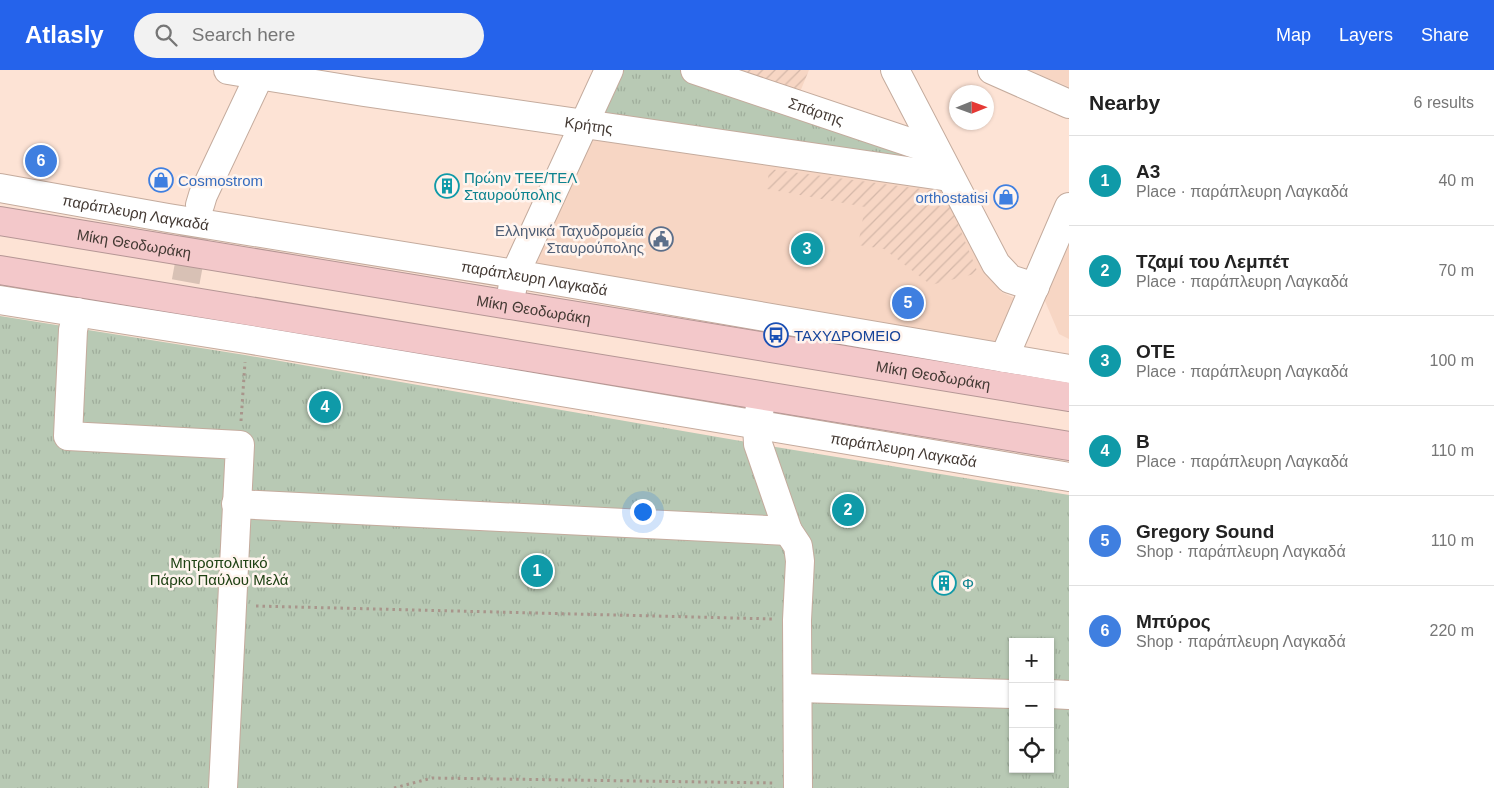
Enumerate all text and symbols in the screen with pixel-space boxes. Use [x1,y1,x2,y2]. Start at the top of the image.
search box [134,13,484,58]
text: Atlasly [25,21,104,48]
icon: search [152,21,180,49]
text: Search here [192,24,295,45]
text: Map [1276,25,1311,45]
text: Layers [1339,25,1393,45]
text: Share [1421,25,1469,45]
north arrow [949,85,994,130]
text: Nearby [1089,91,1160,114]
street label: Σπάρτης [787,94,846,128]
text: 6 results [1414,94,1474,111]
street label: Κρήτης [564,113,614,137]
pin: 6 [25,142,57,180]
text: Α3 [1136,161,1160,182]
shop icon: Cosmostrom [148,167,174,193]
place label: Πρώην ΤΕΕ/ΤΕΛ Σταυρούπολης [464,169,577,203]
place label: Cosmostrom [178,172,263,189]
text: 1 [1101,172,1109,189]
text: 40 m [1438,172,1474,189]
building icon: Πρώην ΤΕΕ/ΤΕΛ Σταυρούπολης [434,173,460,199]
text: Place · παράπλευρη Λαγκαδά [1136,183,1348,200]
shop icon: orthostatisi [993,184,1019,210]
place label: orthostatisi [915,189,988,206]
street label: παράπλευρη Λαγκαδά [61,191,211,233]
place label: Ελληνικά Ταχυδρομεία Σταυρούπολης [495,222,644,256]
street label: Μίκη Θεοδωράκη [76,225,193,261]
public building icon: Ελληνικά Ταχυδρομεία Σταυρούπολης [648,226,674,252]
pin: 3 [791,230,823,268]
text: Τζαμί του Λεμπέτ [1136,251,1289,272]
street label: παράπλευρη Λαγκαδά [460,257,609,298]
text: 2 [1101,262,1109,279]
text: 70 m [1438,262,1474,279]
text: Place · παράπλευρη Λαγκαδά [1136,273,1348,290]
pin: 5 [892,284,924,322]
street label: Μίκη Θεοδωράκη [475,291,592,327]
bus stop icon: ΤΑΧΥΔΡΟΜΕΙΟ [763,322,789,348]
place label: ΤΑΧΥΔΡΟΜΕΙΟ [794,327,901,344]
text: ΟΤΕ [1136,341,1175,362]
text: 3 [1101,352,1109,369]
text: 100 m [1430,352,1474,369]
street label: Μίκη Θεοδωράκη [875,357,992,392]
text: Place · παράπλευρη Λαγκαδά [1136,363,1348,380]
pin: 4 [309,388,341,426]
street label: παράπλευρη Λαγκαδά [829,429,979,470]
text: Β [1136,431,1150,452]
text: 4 [1101,442,1109,459]
text: 110 m [1431,442,1474,459]
text: Place · παράπλευρη Λαγκαδά [1136,453,1348,470]
pin: 2 [832,491,864,529]
your location [630,499,656,525]
text: Gregory Sound [1136,521,1274,542]
text: 5 [1101,532,1109,549]
text: 110 m [1431,532,1474,549]
text: Shop · παράπλευρη Λαγκαδά [1136,543,1346,560]
pin: 1 [521,552,553,590]
park label: Μητροπολιτικό Πάρκο Παύλου Μελά [150,554,289,588]
building icon: Φ [931,570,957,596]
place label: Φ [962,575,974,592]
text: Μπύρος [1136,611,1211,632]
text: 6 [1101,622,1109,639]
text: 220 m [1430,622,1474,639]
text: Shop · παράπλευρη Λαγκαδά [1136,633,1346,650]
map controls [1009,638,1054,773]
button: + [1009,638,1054,683]
button: − [1009,683,1054,728]
button: locate [1009,728,1054,773]

